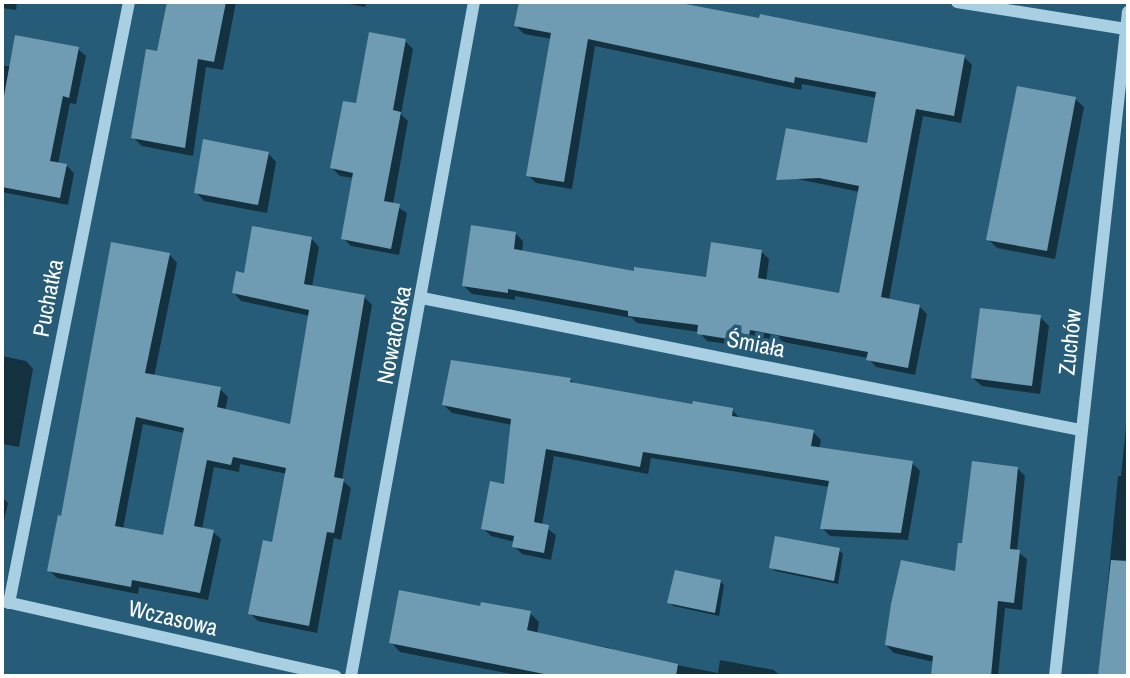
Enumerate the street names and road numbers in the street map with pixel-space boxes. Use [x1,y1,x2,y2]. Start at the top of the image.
street label: Puchatka [27,257,69,339]
street label: Nowatorska [371,283,417,387]
street label: Zuchów [1053,308,1087,376]
street label: Śmiała [725,325,787,363]
street label: Wczasowa [126,594,220,642]

